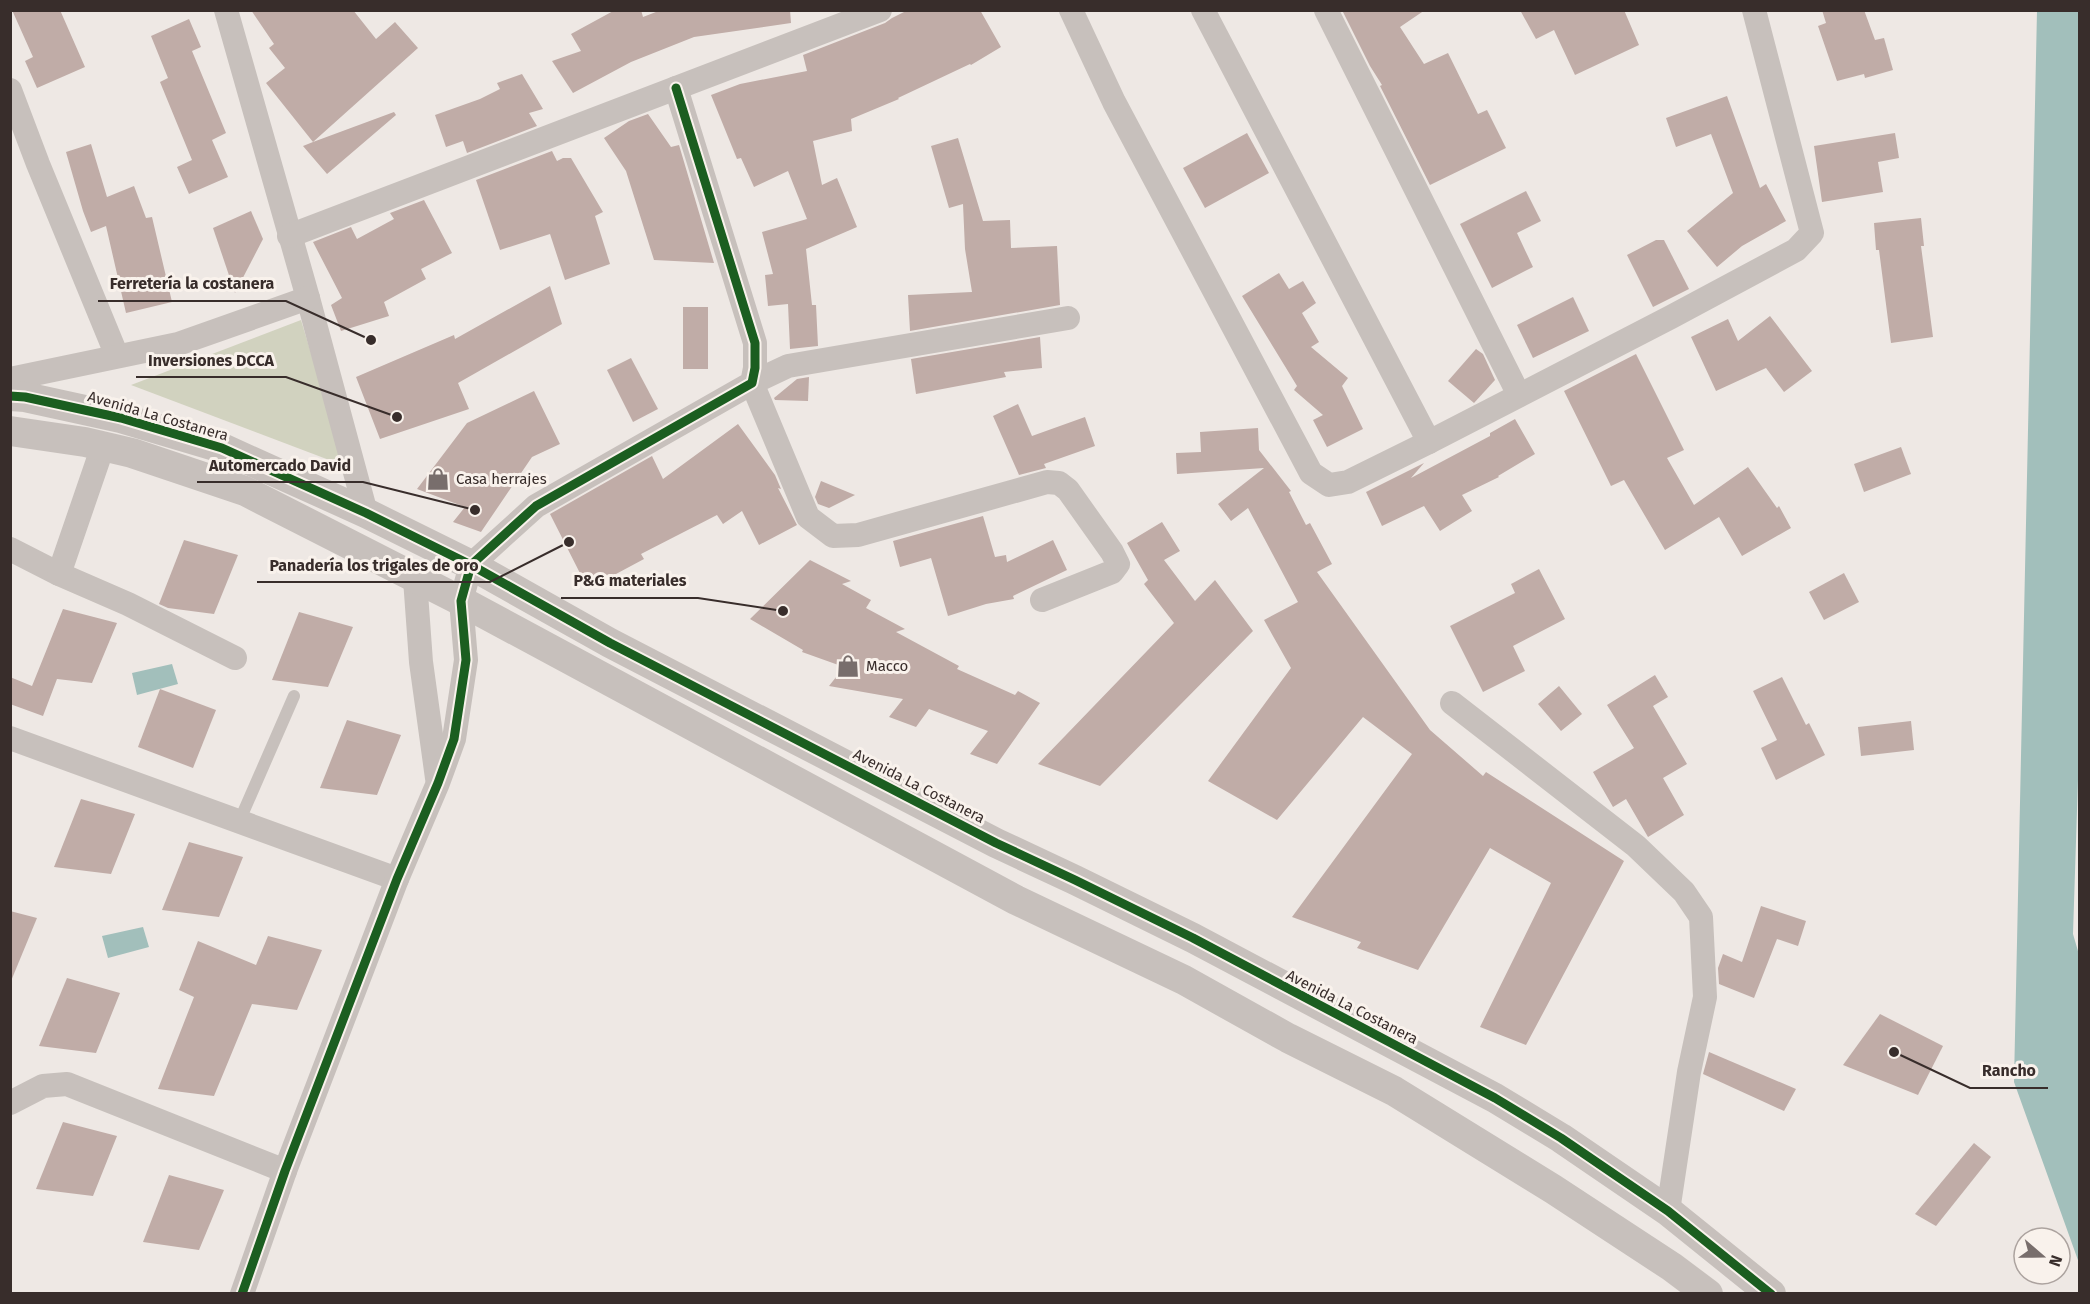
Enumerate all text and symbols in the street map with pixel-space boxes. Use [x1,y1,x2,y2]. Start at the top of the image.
callout: Ferretería la costanera [98,267,286,301]
text: Ferretería la costanera [110,274,275,293]
callout: Inversiones DCCA [136,343,286,377]
text: Inversiones DCCA [148,351,275,370]
street label: Avenida La Costanera [86,387,230,445]
callout: Automercado David [197,448,363,482]
text: Automercado David [208,456,351,475]
shop icon: Casa herrajes [425,466,451,492]
place label: Casa herrajes [456,470,547,488]
callout: Panadería los trigales de oro [257,548,490,582]
text: Panadería los trigales de oro [269,556,479,575]
callout: P&G materiales [561,564,698,598]
text: P&G materiales [574,571,687,590]
shop icon: Macco [835,653,861,679]
place label: Macco [866,657,908,675]
street label: Avenida La Costanera [850,745,988,827]
street label: Avenida La Costanera [1283,966,1421,1048]
callout: Rancho [1970,1054,2048,1088]
text: Rancho [1982,1061,2036,1080]
north arrow [2012,1226,2072,1286]
text: N [2045,1253,2066,1269]

